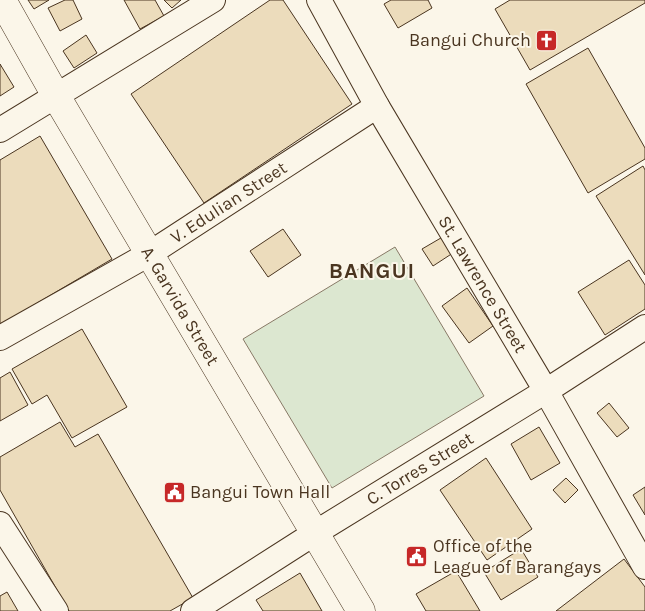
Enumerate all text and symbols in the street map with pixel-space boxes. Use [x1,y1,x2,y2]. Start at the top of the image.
church icon: Bangui Church [535,28,559,52]
place label: Bangui Church [409,29,531,51]
street label: V. Edulian Street [166,156,291,248]
street label: St. Lawrence Street [434,212,532,357]
street label: A. Garvida Street [136,242,224,370]
district label: BANGUI [329,258,415,284]
street label: C. Torres Street [362,427,478,510]
public building icon: Bangui Town Hall [162,480,186,504]
place label: Bangui Town Hall [190,481,330,503]
place label: Office of the League of Barangays [433,535,602,578]
public building icon: Office of the League of Barangays [405,544,429,568]

